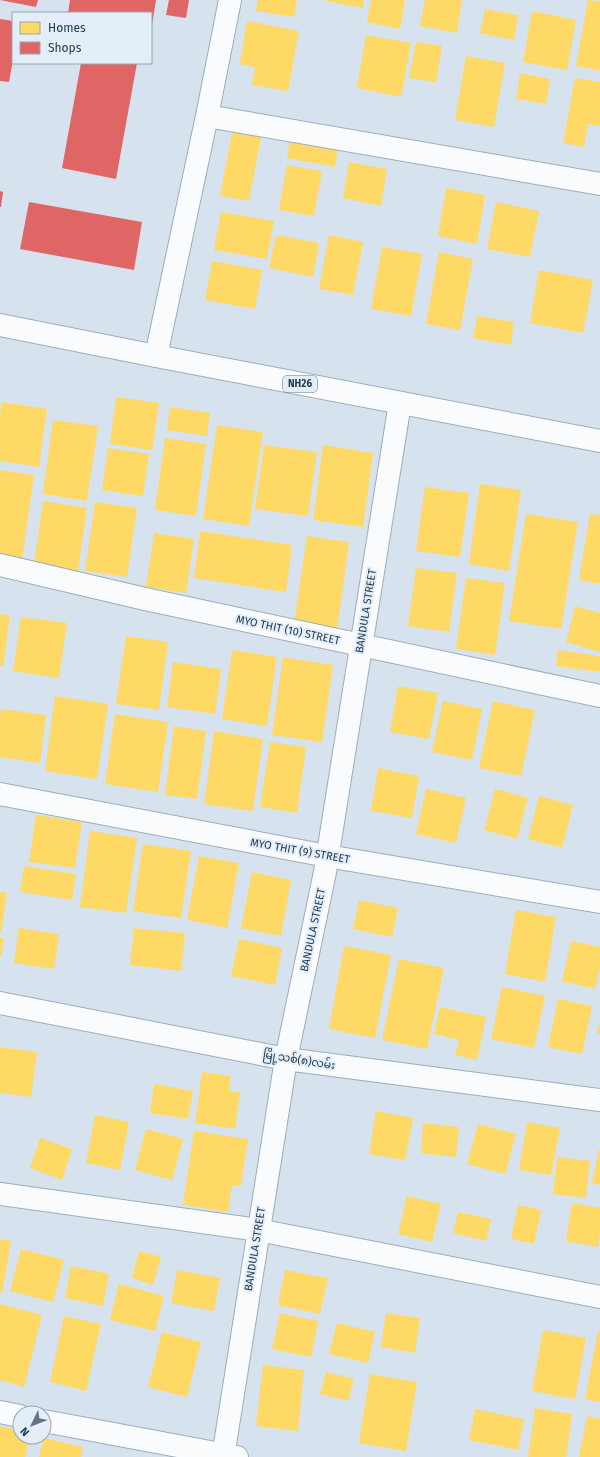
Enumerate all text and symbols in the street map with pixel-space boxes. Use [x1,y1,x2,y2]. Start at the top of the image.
legend [12,12,152,64]
text: Homes [48,21,86,35]
text: Shops [48,41,82,55]
road number: NH26 [283,376,317,392]
street label: BANDULA STREET [353,568,379,654]
street label: MYO THIT (10) STREET [235,613,341,647]
street label: MYO THIT (9) STREET [249,836,351,866]
street label: BANDULA STREET [298,887,328,973]
street label: မြို့သစ်(၈)လမ်း [262,1047,336,1074]
street label: BANDULA STREET [242,1206,268,1292]
north arrow [12,1405,52,1445]
text: N [18,1424,32,1439]

